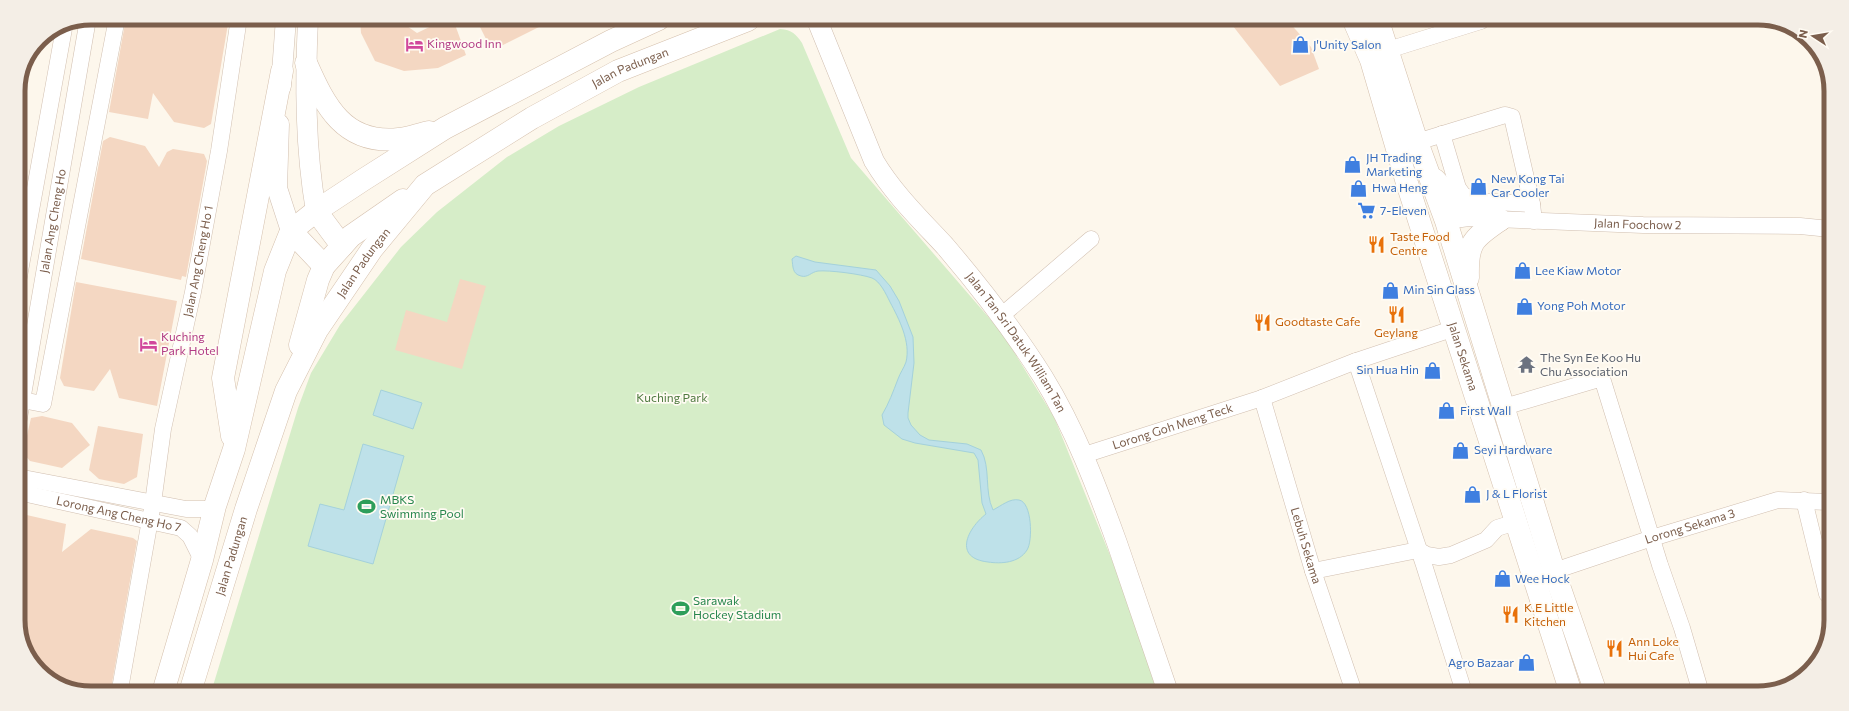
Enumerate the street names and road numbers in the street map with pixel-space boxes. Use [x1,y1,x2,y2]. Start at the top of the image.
street label: Jalan Padungan [589,44,670,91]
street label: Jalan Ang Cheng Ho [36,168,68,274]
street label: Jalan Ang Cheng Ho 1 [180,204,215,318]
street label: Jalan Foochow 2 [1594,215,1682,231]
street label: Jalan Padungan [333,225,393,300]
street label: Jalan Tan Sri Datuk William Tan [963,269,1070,414]
street label: Jalan Sekama [1445,320,1481,392]
street label: Lorong Goh Meng Teck [1110,400,1235,452]
street label: Lorong Ang Cheng Ho 7 [55,493,183,534]
street label: Lebuh Sekama [1289,505,1325,585]
street label: Lorong Sekama 3 [1643,505,1737,546]
street label: Jalan Padungan [212,514,249,597]

